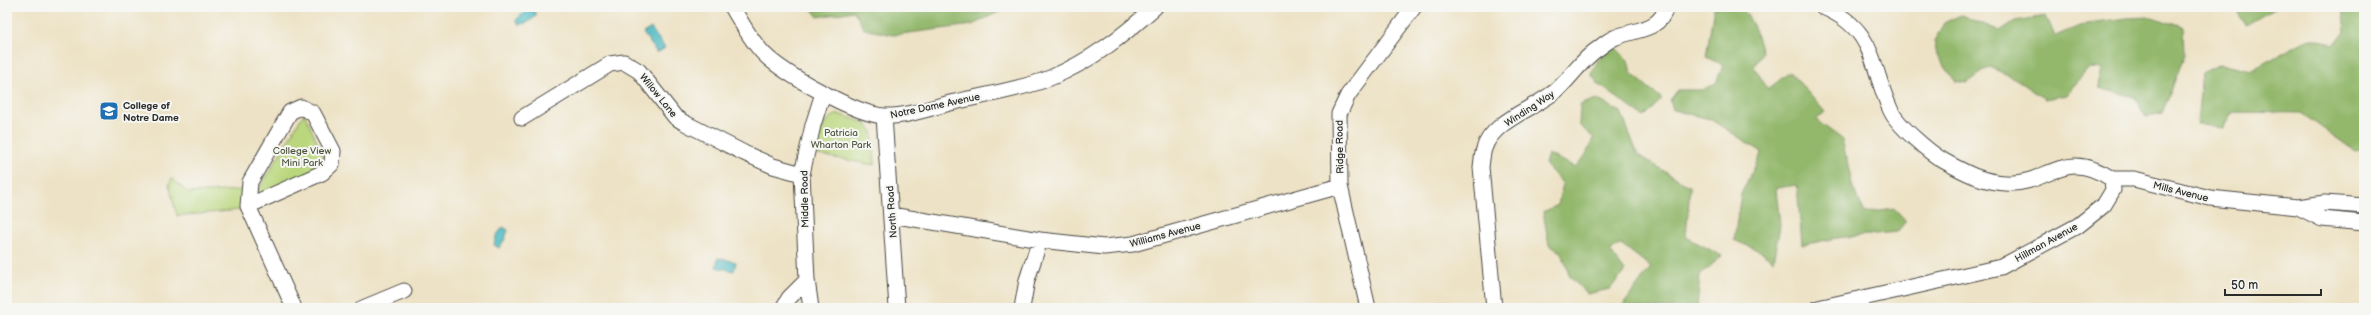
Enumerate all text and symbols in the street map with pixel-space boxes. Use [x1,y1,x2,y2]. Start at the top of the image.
street label: Willow Lane [637,71,680,120]
street label: Winding Way [1502,88,1557,129]
street label: Notre Dame Avenue [889,91,981,121]
school or university icon: College of Notre Dame [98,100,120,122]
place label: College of Notre Dame [123,100,179,124]
street label: Ridge Road [1334,120,1346,174]
park label: Patricia Wharton Park [811,127,871,151]
park label: College View Mini Park [273,145,331,169]
street label: Middle Road [798,170,811,228]
street label: Mills Avenue [2152,179,2210,205]
street label: North Road [884,185,900,238]
street label: Williams Avenue [1128,220,1202,250]
street label: Hillman Avenue [2013,221,2080,265]
scale bar [2225,271,2321,297]
text: 50 m [2231,278,2258,293]

